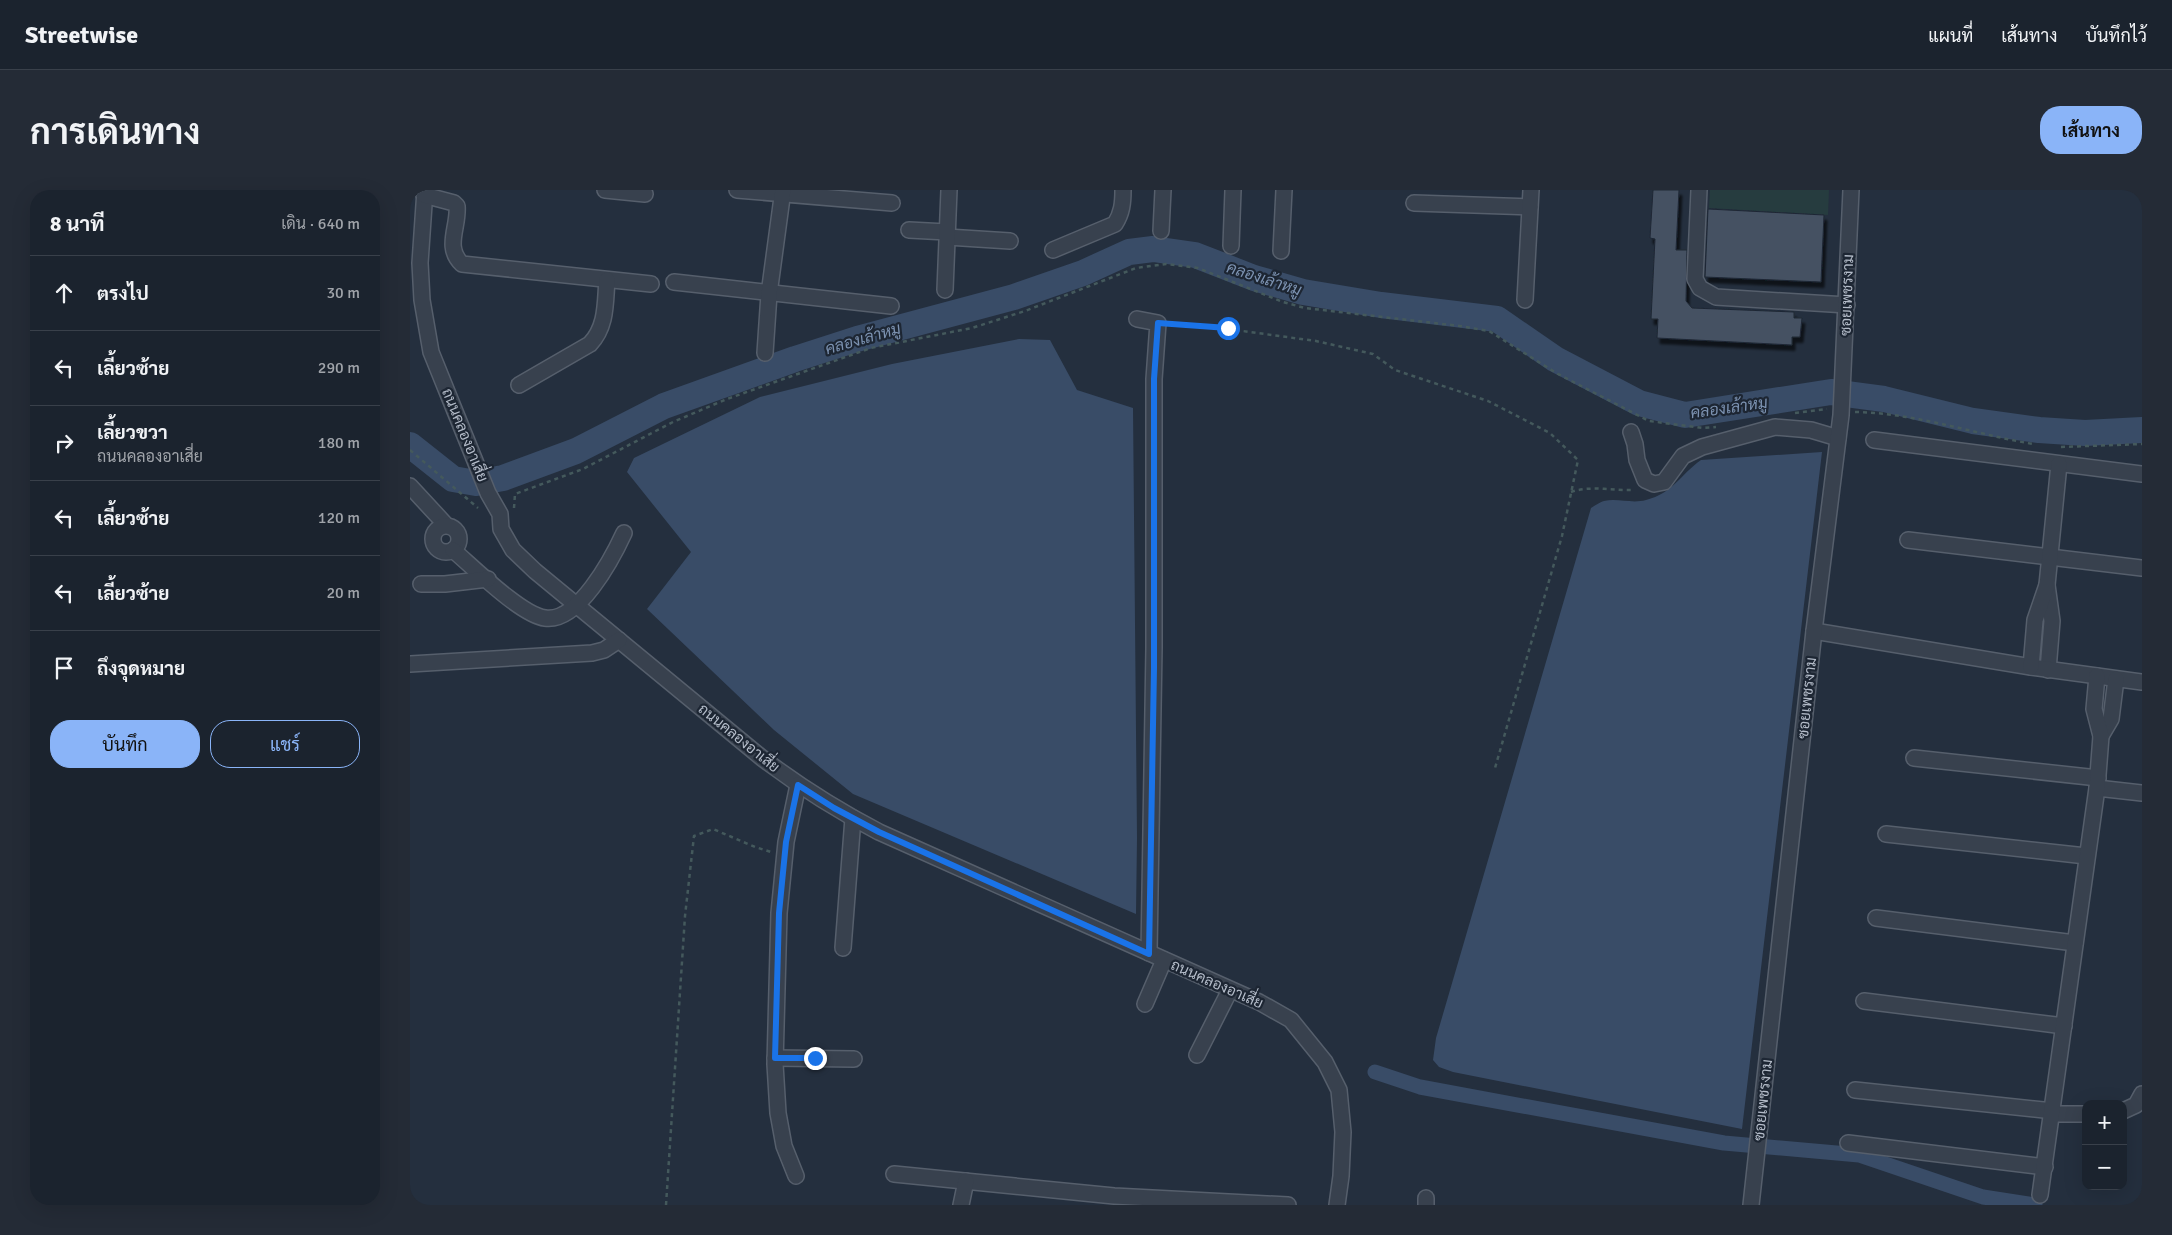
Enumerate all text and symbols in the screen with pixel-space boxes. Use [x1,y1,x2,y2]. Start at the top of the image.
text: Streetwise [25,20,138,50]
text: แผนที่ [1928,25,1973,47]
text: เส้นทาง [2001,25,2057,47]
text: บันทึกไว้ [2085,25,2147,47]
button: เส้นทาง [2040,106,2142,154]
text: การเดินทาง [30,111,200,154]
text: 8 นาที [50,211,105,237]
text: เดิน · 640 m [281,214,360,234]
street label: ซอยเพชรงาม [1837,254,1857,336]
water label: คลองเล้าหมู [1224,256,1305,302]
icon: ahead [50,279,78,307]
text: ตรงไป [97,282,149,306]
text: 30 m [326,283,360,303]
water label: คลองเล้าหมู [822,317,903,360]
route start [1217,317,1240,340]
icon: left [50,354,78,382]
text: เลี้ยวซ้าย [97,357,169,381]
text: 290 m [318,358,360,378]
street label: ถนนคลองอาเสี่ย [438,383,497,484]
water label: คลองเล้าหมู [1689,391,1769,424]
text: เลี้ยวขวา [97,421,168,445]
icon: right [50,429,78,457]
text: 180 m [318,433,360,453]
text: ถนนคลองอาเสี่ย [97,447,203,467]
icon: left [50,504,78,532]
text: เลี้ยวซ้าย [97,507,169,531]
text: 120 m [318,508,360,528]
icon: left [50,579,78,607]
text: เลี้ยวซ้าย [97,582,169,606]
text: 20 m [326,583,360,603]
icon: arrive [50,654,78,682]
street label: ซอยเพชรงาม [1794,656,1820,740]
text: ถึงจุดหมาย [97,657,185,681]
street label: ถนนคลองอาเสี่ย [695,695,787,776]
button: บันทึก [50,720,200,768]
button: แชร์ [210,720,360,768]
street label: ถนนคลองอาเสี่ย [1168,950,1268,1012]
route end [804,1047,827,1070]
street label: ซอยเพชรงาม [1750,1058,1776,1142]
map controls [2082,1100,2127,1190]
button: + [2082,1100,2127,1145]
button: − [2082,1145,2127,1190]

